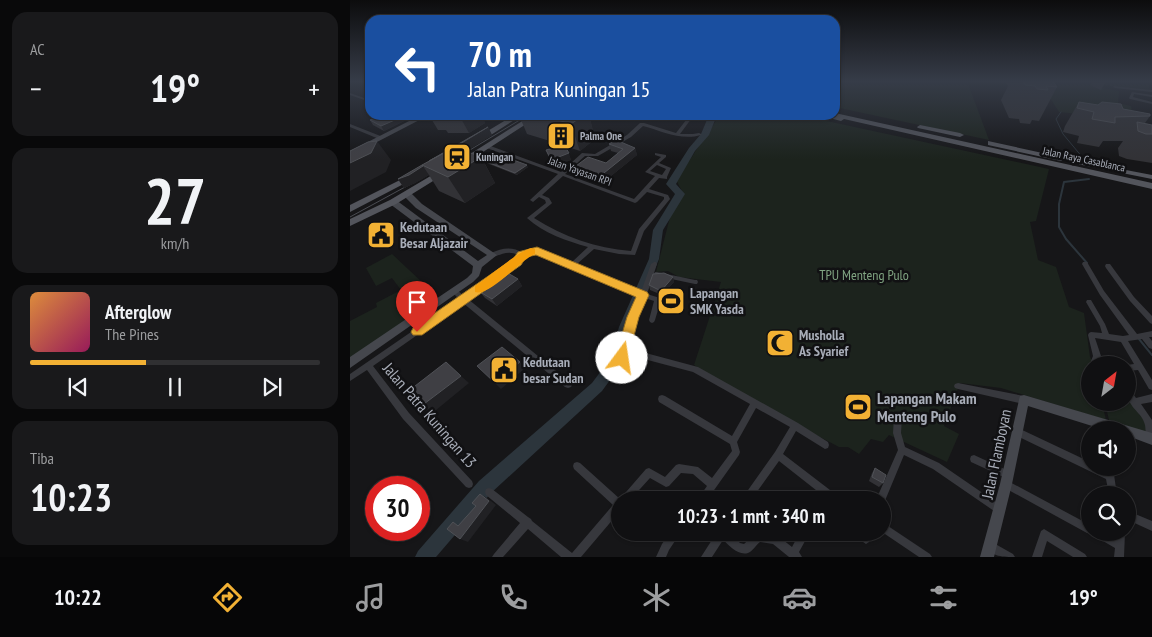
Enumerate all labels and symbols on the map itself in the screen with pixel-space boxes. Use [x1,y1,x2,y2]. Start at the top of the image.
building icon: Palma One [546,121,576,151]
place label: Palma One [580,129,622,143]
station icon: Kuningan [442,142,472,172]
street label: Jalan Raya Casablanca [1040,143,1127,175]
place label: Kuningan [476,150,513,164]
street label: Jalan Yayasan RPI [546,153,614,189]
place label: Kedutaan Besar Aljazair [400,218,469,252]
public building icon: Kedutaan Besar Aljazair [366,220,396,250]
park label: TPU Menteng Pulo [819,266,909,284]
pin [396,281,438,332]
place label: Lapangan SMK Yasda [690,284,744,318]
sports icon: Lapangan SMK Yasda [656,286,686,316]
place label: Musholla As Syarief [798,326,850,360]
mosque icon: Musholla As Syarief [765,328,795,358]
position arrow [595,331,647,383]
place label: Kedutaan besar Sudan [523,353,584,387]
public building icon: Kedutaan besar Sudan [489,355,519,385]
north arrow [1081,356,1136,411]
street label: Jalan Patra Kuningan 13 [378,358,481,472]
place label: Lapangan Makam Menteng Pulo [877,388,977,426]
sports icon: Lapangan Makam Menteng Pulo [843,392,873,422]
street label: Jalan Flamboyan [977,407,1015,502]
speed limit sign: 30 [365,476,430,541]

